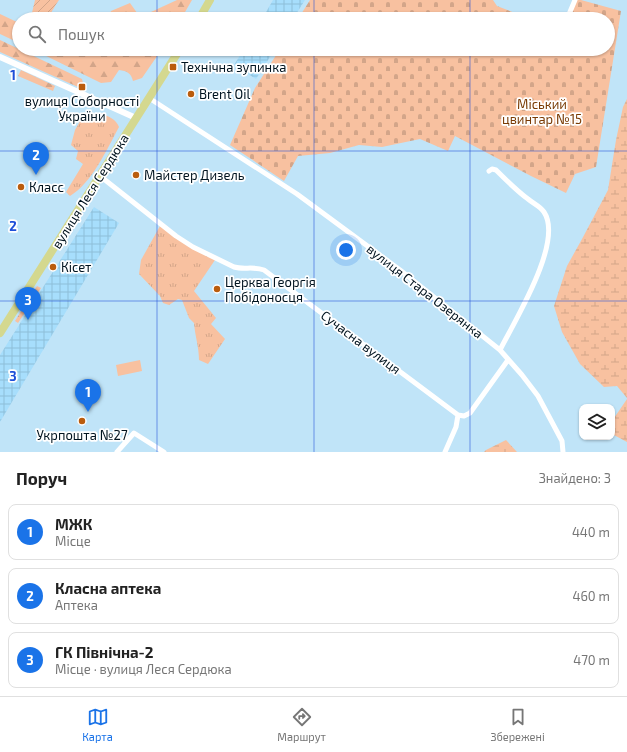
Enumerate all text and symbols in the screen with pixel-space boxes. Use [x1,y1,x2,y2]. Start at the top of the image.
search box [12,12,615,56]
icon: search [26,23,48,45]
text: Пошук [58,25,105,43]
place label: Технічна зупинка [181,59,286,75]
marker: Технічна зупинка [168,62,178,72]
text: 1 [10,67,16,83]
marker: вулиця Соборності України [77,82,87,92]
place label: Brent Oil [199,86,250,102]
marker: Brent Oil [186,89,196,99]
place label: вулиця Соборності України [25,93,139,124]
park label: Міський цвинтар №15 [502,96,582,127]
street label: вулиця Леся Сердюка [48,131,132,251]
pin: 2 [23,142,49,175]
place label: Майстер Дизель [144,167,245,183]
marker: Майстер Дизель [131,170,141,180]
place label: Класс [29,179,64,195]
marker: Класс [16,182,26,192]
text: 2 [9,218,17,234]
your location [336,240,356,260]
street label: вулиця Стара Озерянка [364,241,486,341]
place label: Кісет [61,259,92,275]
marker: Кісет [48,262,58,272]
place label: Церква Георгія Побідоносця [225,274,316,305]
marker: Церква Георгія Побідоносця [212,284,222,294]
pin: 3 [15,287,41,320]
street label: Сучасна вулиця [318,307,404,377]
text: 3 [9,368,17,384]
pin: 1 [75,379,101,412]
map controls [579,404,615,440]
button: layers [579,404,615,440]
marker: Укрпошта №27 [77,416,87,426]
place label: Укрпошта №27 [36,427,128,443]
text: Поруч [16,468,67,488]
text: Знайдено: 3 [539,470,611,486]
text: МЖК [55,515,92,533]
text: 1 [27,524,33,540]
text: 440 m [572,524,610,540]
text: Місце [55,533,91,549]
text: Класна аптека [55,579,161,597]
text: 2 [26,588,34,604]
text: 460 m [572,588,610,604]
text: Аптека [55,597,98,613]
text: ГК Північна-2 [55,643,154,661]
text: 3 [26,652,34,668]
text: 470 m [573,652,610,668]
text: Місце · вулиця Леся Сердюка [55,661,232,677]
tab: Карта [82,706,113,743]
tab: Маршрут [277,706,326,743]
tab: Збережені [490,706,545,743]

